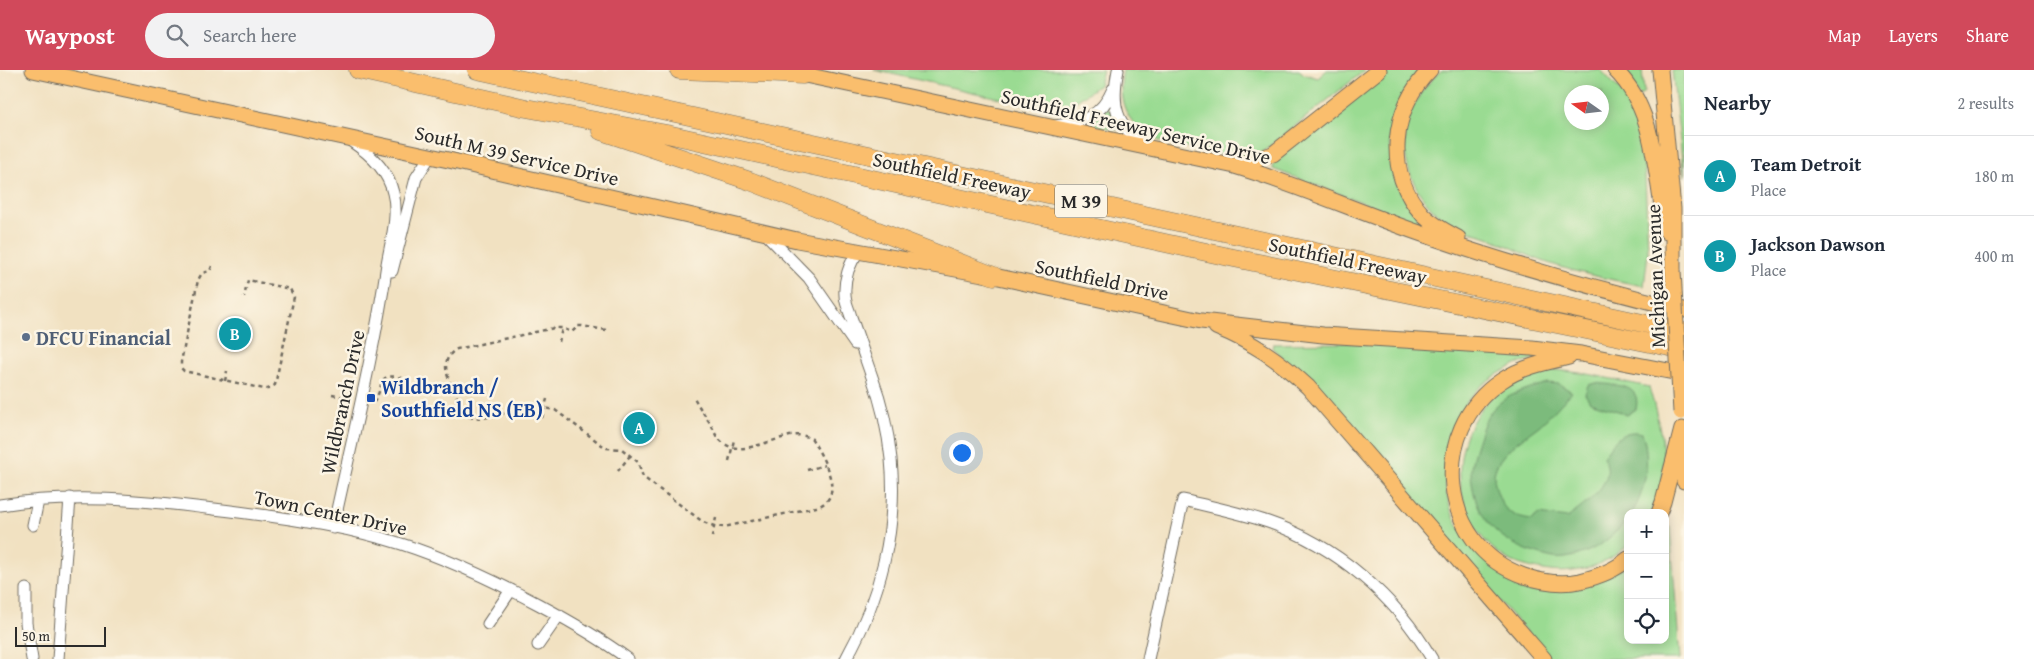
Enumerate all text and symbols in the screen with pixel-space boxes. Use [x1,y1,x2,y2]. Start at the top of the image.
search box [145,13,495,58]
text: Waypost [25,18,115,53]
icon: search [163,21,191,49]
text: Search here [203,21,297,49]
text: Map [1828,22,1861,49]
text: Layers [1889,22,1938,49]
text: Share [1966,22,2009,49]
street label: Southfield Freeway Service Drive [998,81,1274,171]
north arrow [1564,85,1609,130]
text: Nearby [1704,87,1771,118]
text: 2 results [1957,91,2014,115]
street label: South M 39 Service Drive [412,117,622,193]
street label: Southfield Freeway [870,144,1034,206]
text: Team Detroit [1751,150,1862,178]
text: A [1715,164,1725,188]
text: 180 m [1974,164,2014,188]
text: Place [1751,178,1786,202]
road number: M 39 [1055,184,1107,218]
street label: Michigan Avenue [1638,204,1672,348]
street label: Southfield Freeway [1266,229,1430,291]
text: Jackson Dawson [1751,230,1885,258]
text: B [1715,244,1725,268]
text: 400 m [1974,244,2014,268]
street label: Southfield Drive [1032,251,1172,307]
text: Place [1751,258,1786,282]
pin: B [219,315,251,353]
place label: DFCU Financial [36,323,171,352]
street label: Wildbranch Drive [313,327,371,477]
marker: DFCU Financial [20,331,32,343]
place label: Wildbranch / Southfield NS (EB) [381,372,543,424]
marker: Wildbranch / Southfield NS (EB) [365,392,377,404]
pin: A [623,409,655,447]
your location [949,440,975,466]
street label: Town Center Drive [252,482,410,542]
map controls [1624,509,1669,644]
button: + [1624,509,1669,554]
button: − [1624,554,1669,599]
button: locate [1624,599,1669,644]
scale bar [15,624,106,647]
text: 50 m [22,626,50,646]

